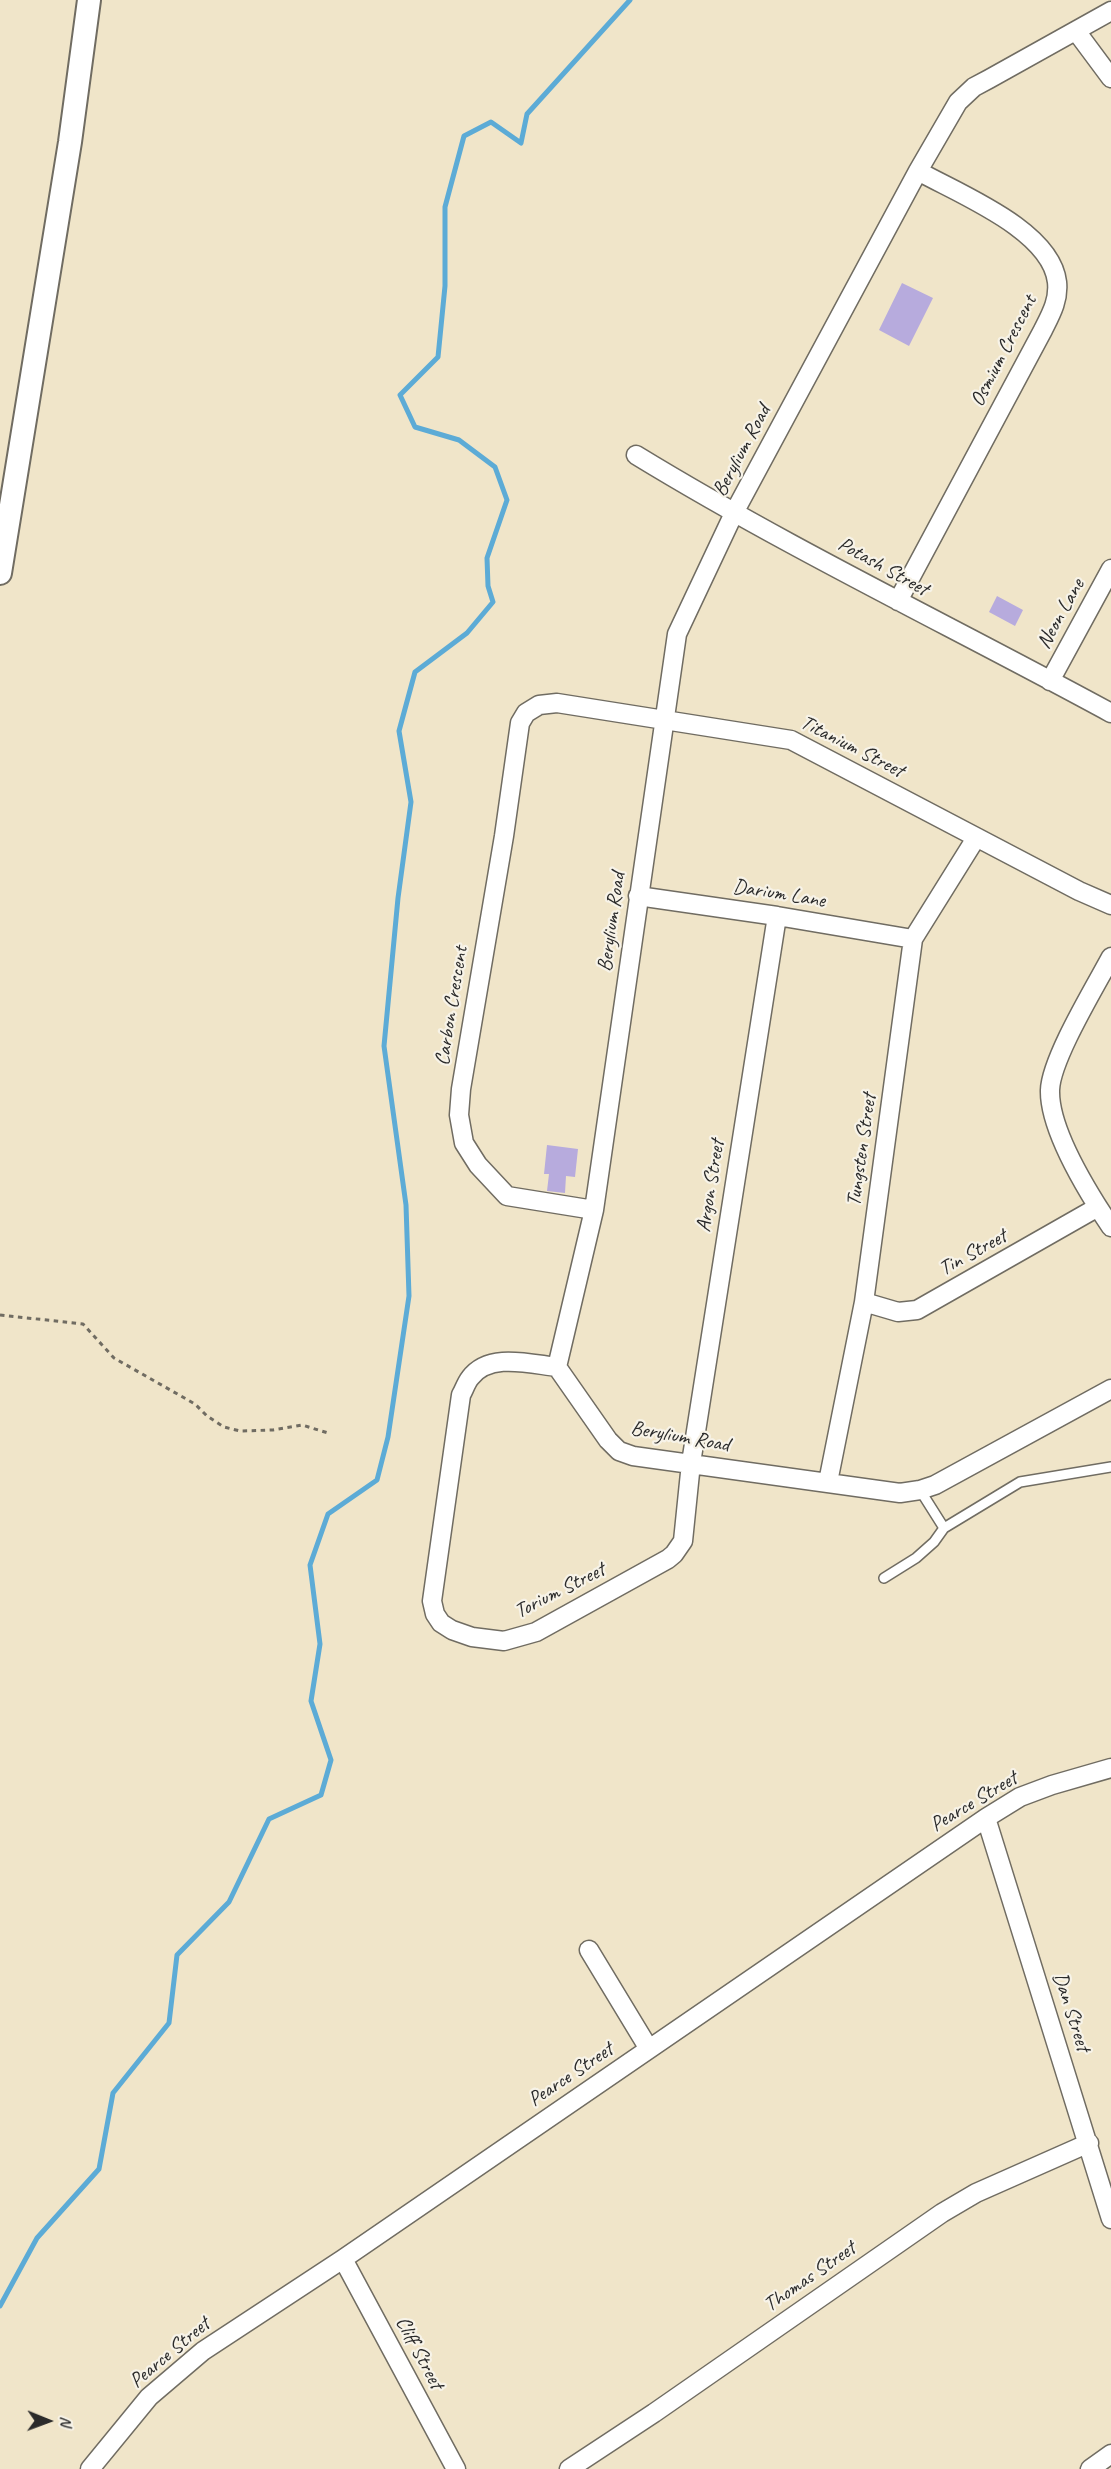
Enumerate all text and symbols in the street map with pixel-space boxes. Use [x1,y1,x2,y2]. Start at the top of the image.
street label: Osmium Crescent [965,291,1043,411]
street label: Berylium Road [707,401,777,501]
street label: Potash Street [833,532,933,602]
street label: Neon Lane [1032,575,1090,653]
street label: Titanium Street [796,710,908,784]
street label: Berylium Road [593,871,631,973]
street label: Darium Lane [731,874,827,914]
street label: Carbon Crescent [430,945,474,1067]
street label: Tungsten Street [842,1092,882,1208]
street label: Argon Street [691,1138,731,1234]
street label: Tin Street [935,1224,1011,1282]
street label: Berylium Road [629,1416,731,1458]
street label: Torium Street [511,1558,609,1624]
street label: Pearce Street [926,1766,1022,1838]
street label: Dan Street [1046,1969,1096,2055]
street label: Pearce Street [524,2037,618,2113]
street label: Thomas Street [759,2236,861,2318]
street label: Pearce Street [125,2312,215,2394]
street label: Cliff Street [389,2312,449,2394]
north arrow [18,2391,78,2451]
text: N [56,2416,76,2426]

